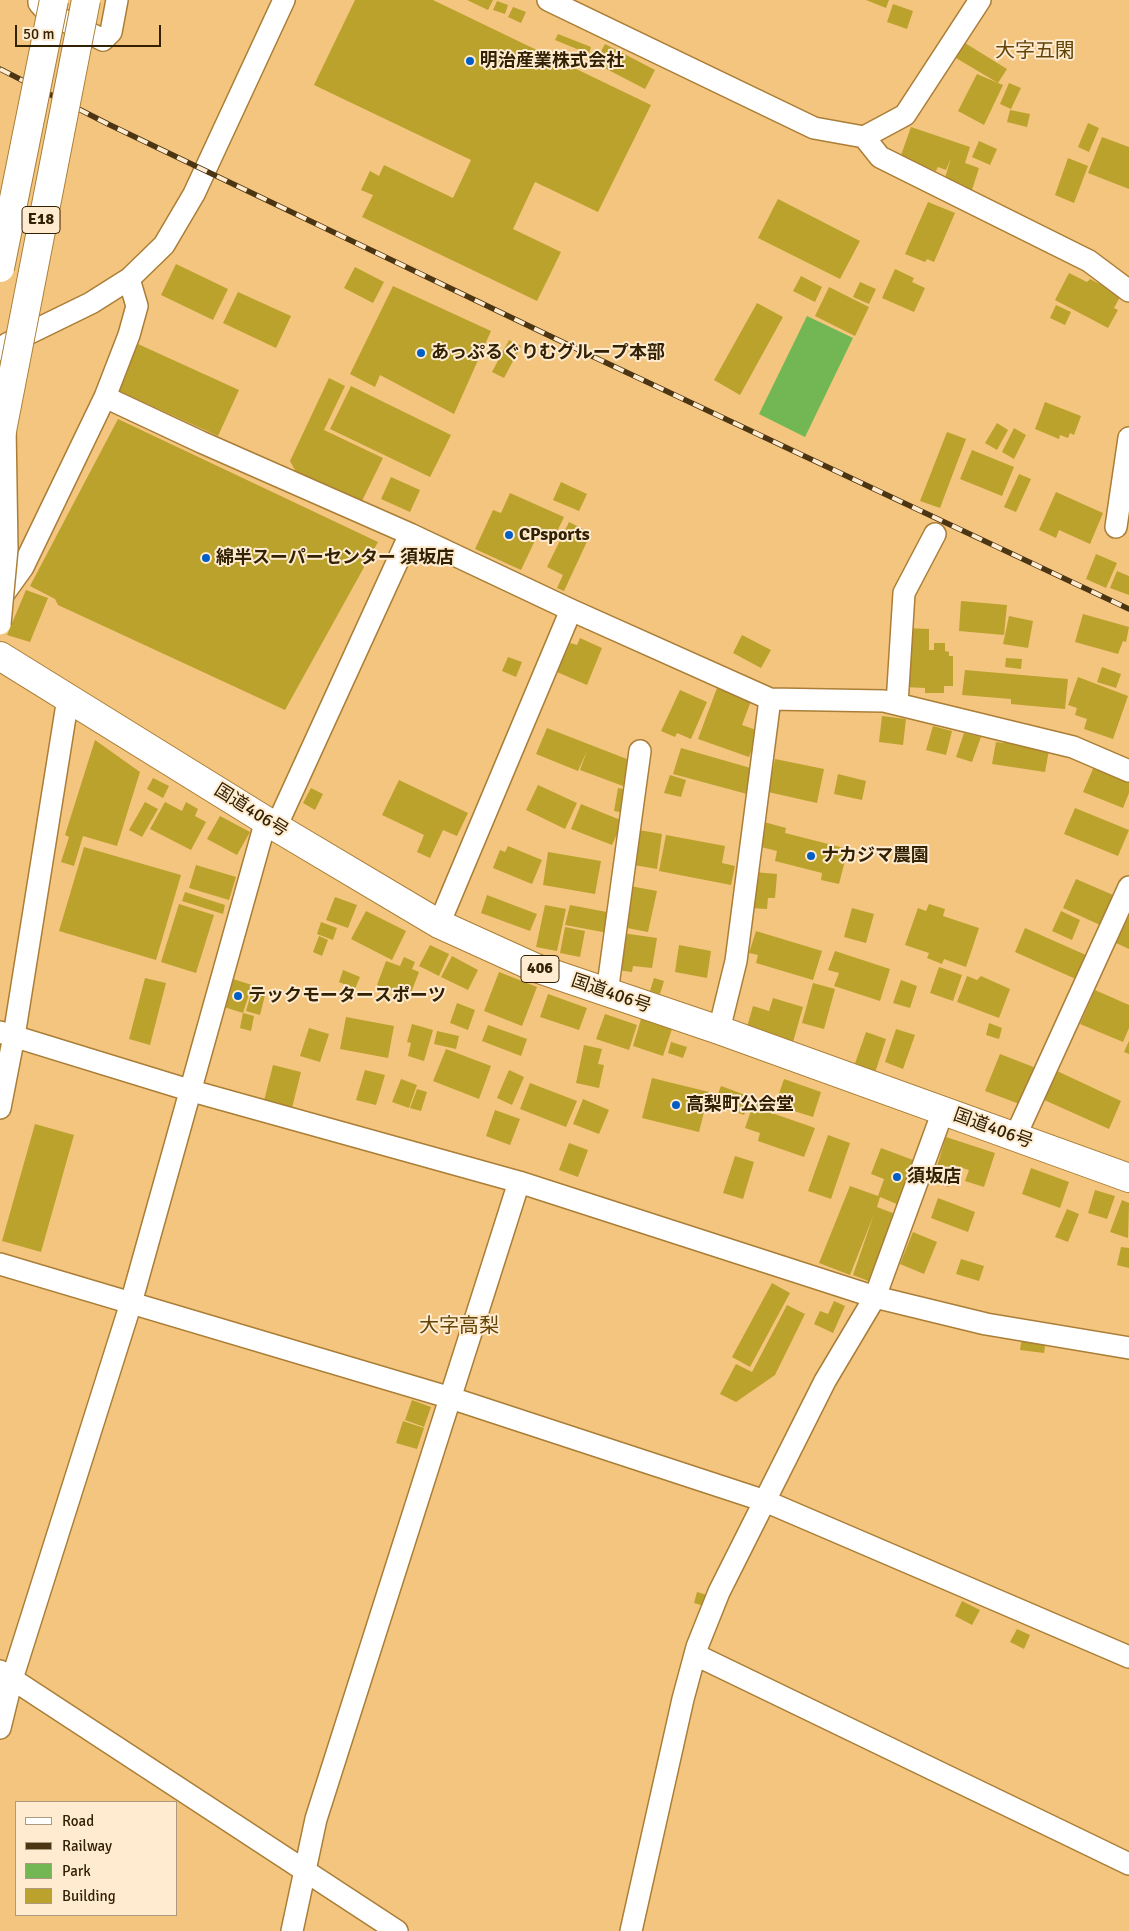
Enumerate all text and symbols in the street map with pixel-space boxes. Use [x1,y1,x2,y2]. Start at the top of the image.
scale bar [18,15,164,47]
text: 50 m [23,25,54,43]
district label: 大字五閑 [995,40,1075,64]
place label: 明治産業株式会社 [480,50,624,72]
marker: 明治産業株式会社 [464,55,476,67]
road number: E18 [22,206,60,234]
place label: あっぷるぐりむグループ本部 [431,342,665,364]
marker: あっぷるぐりむグループ本部 [415,347,427,359]
place label: CPsports [519,524,590,546]
marker: CPsports [503,529,515,541]
place label: 綿半スーパーセンター 須坂店 [216,547,454,569]
marker: 綿半スーパーセンター 須坂店 [200,552,212,564]
street label: 国道406号 [210,780,292,842]
place label: ナカジマ農園 [821,845,929,867]
marker: ナカジマ農園 [805,850,817,862]
road number: 406 [521,956,559,982]
street label: 国道406号 [568,970,654,1018]
place label: テックモータースポーツ [248,985,446,1007]
marker: テックモータースポーツ [232,990,244,1002]
place label: 高梨町公会堂 [686,1094,794,1116]
marker: 高梨町公会堂 [670,1099,682,1111]
street label: 国道406号 [950,1105,1036,1153]
place label: 須坂店 [907,1166,961,1188]
marker: 須坂店 [891,1171,903,1183]
district label: 大字高梨 [419,1315,499,1339]
legend [15,1801,178,1916]
text: Road [62,1812,94,1830]
text: Railway [62,1837,112,1855]
text: Park [62,1862,91,1880]
text: Building [62,1887,116,1905]

